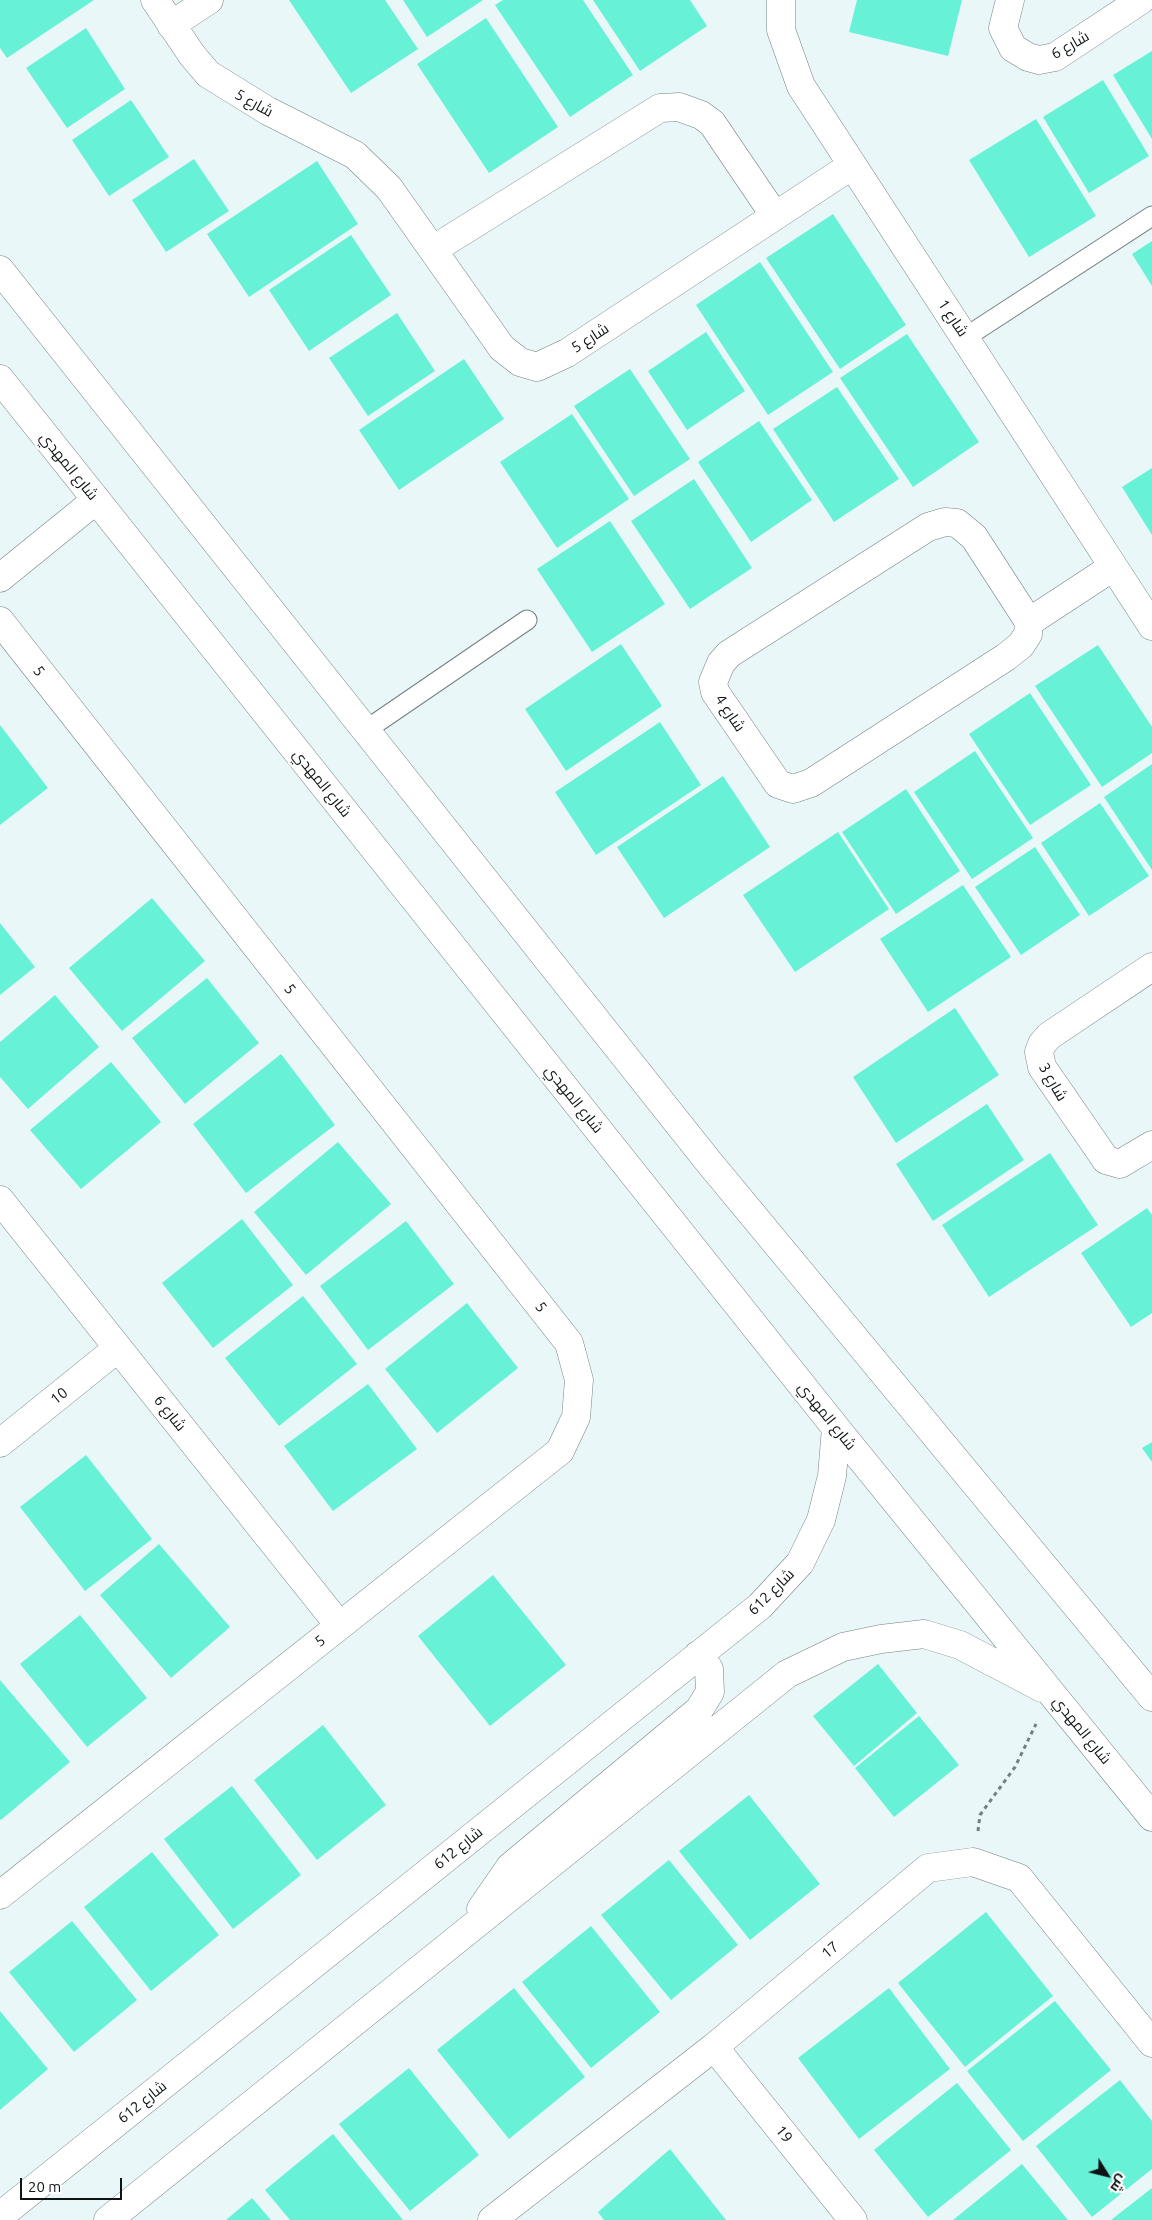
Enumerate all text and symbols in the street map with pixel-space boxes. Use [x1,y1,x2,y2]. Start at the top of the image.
street label: شارع 6 [1048,27,1092,63]
street label: شارع 5 [232,85,276,121]
street label: شارع 1 [934,296,972,340]
street label: شارع 5 [568,319,612,357]
street label: شارع المهدي [36,428,102,504]
street label: 5 [29,662,49,680]
street label: شارع 4 [711,691,749,735]
street label: شارع المهدي [289,745,355,821]
street label: 5 [280,980,300,998]
street label: شارع 3 [1035,1060,1071,1104]
street label: شارع المهدي [541,1061,607,1137]
street label: 5 [531,1298,551,1316]
street label: شارع المهدي [794,1378,860,1454]
street label: 10 [47,1384,71,1408]
street label: شارع 6 [150,1391,190,1435]
street label: شارع 612 [744,1565,798,1619]
street label: 5 [311,1631,329,1651]
street label: شارع المهدي [1049,1692,1115,1768]
street label: شارع 612 [430,1823,486,1873]
street label: 17 [818,1938,842,1962]
street label: شارع 612 [114,2077,170,2127]
street label: 19 [772,2122,796,2146]
north arrow [1082,2150,1132,2200]
scale bar [22,2168,125,2200]
text: ش [1107,2172,1131,2196]
text: 20 m [28,2178,61,2195]

